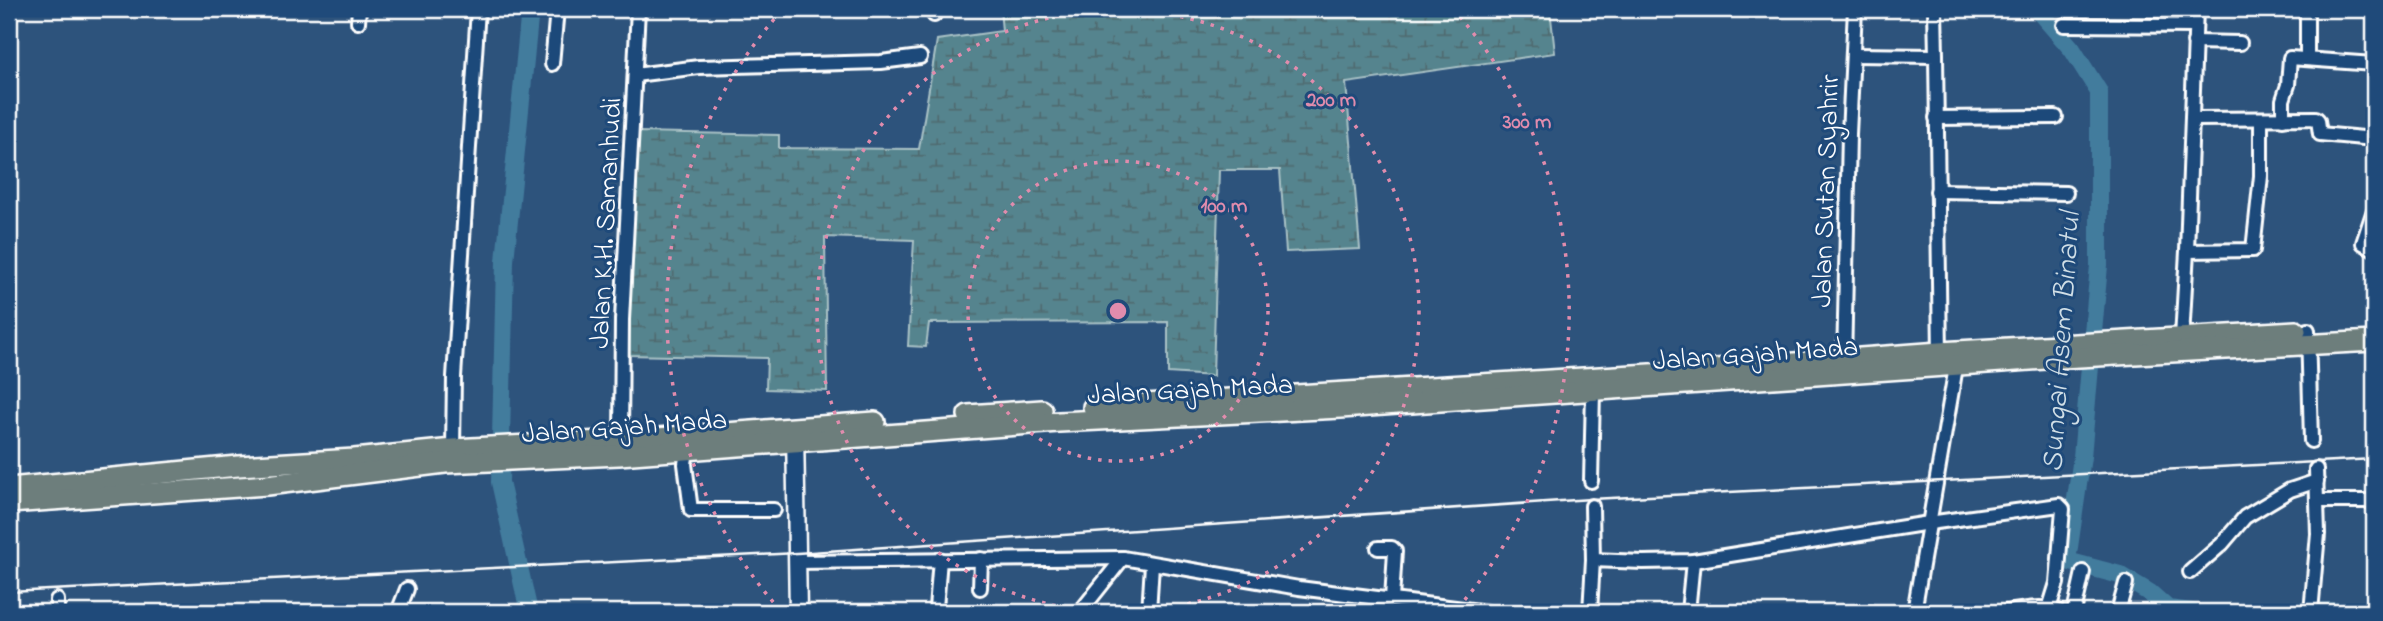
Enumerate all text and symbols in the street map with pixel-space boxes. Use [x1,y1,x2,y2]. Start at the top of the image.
street label: Jalan Sutan Syahrir [1803,74,1852,308]
text: 200 m [1305,86,1356,116]
street label: Jalan K.H. Samanhudi [580,97,635,350]
text: 300 m [1502,108,1551,138]
text: 100 m [1201,192,1247,222]
water label: Sungai Asem Binatul [2032,207,2094,474]
centre of rings [1106,299,1130,323]
street label: Jalan Gajah Mada [1651,328,1859,383]
street label: Jalan Gajah Mada [1086,366,1294,417]
street label: Jalan Gajah Mada [520,401,728,456]

